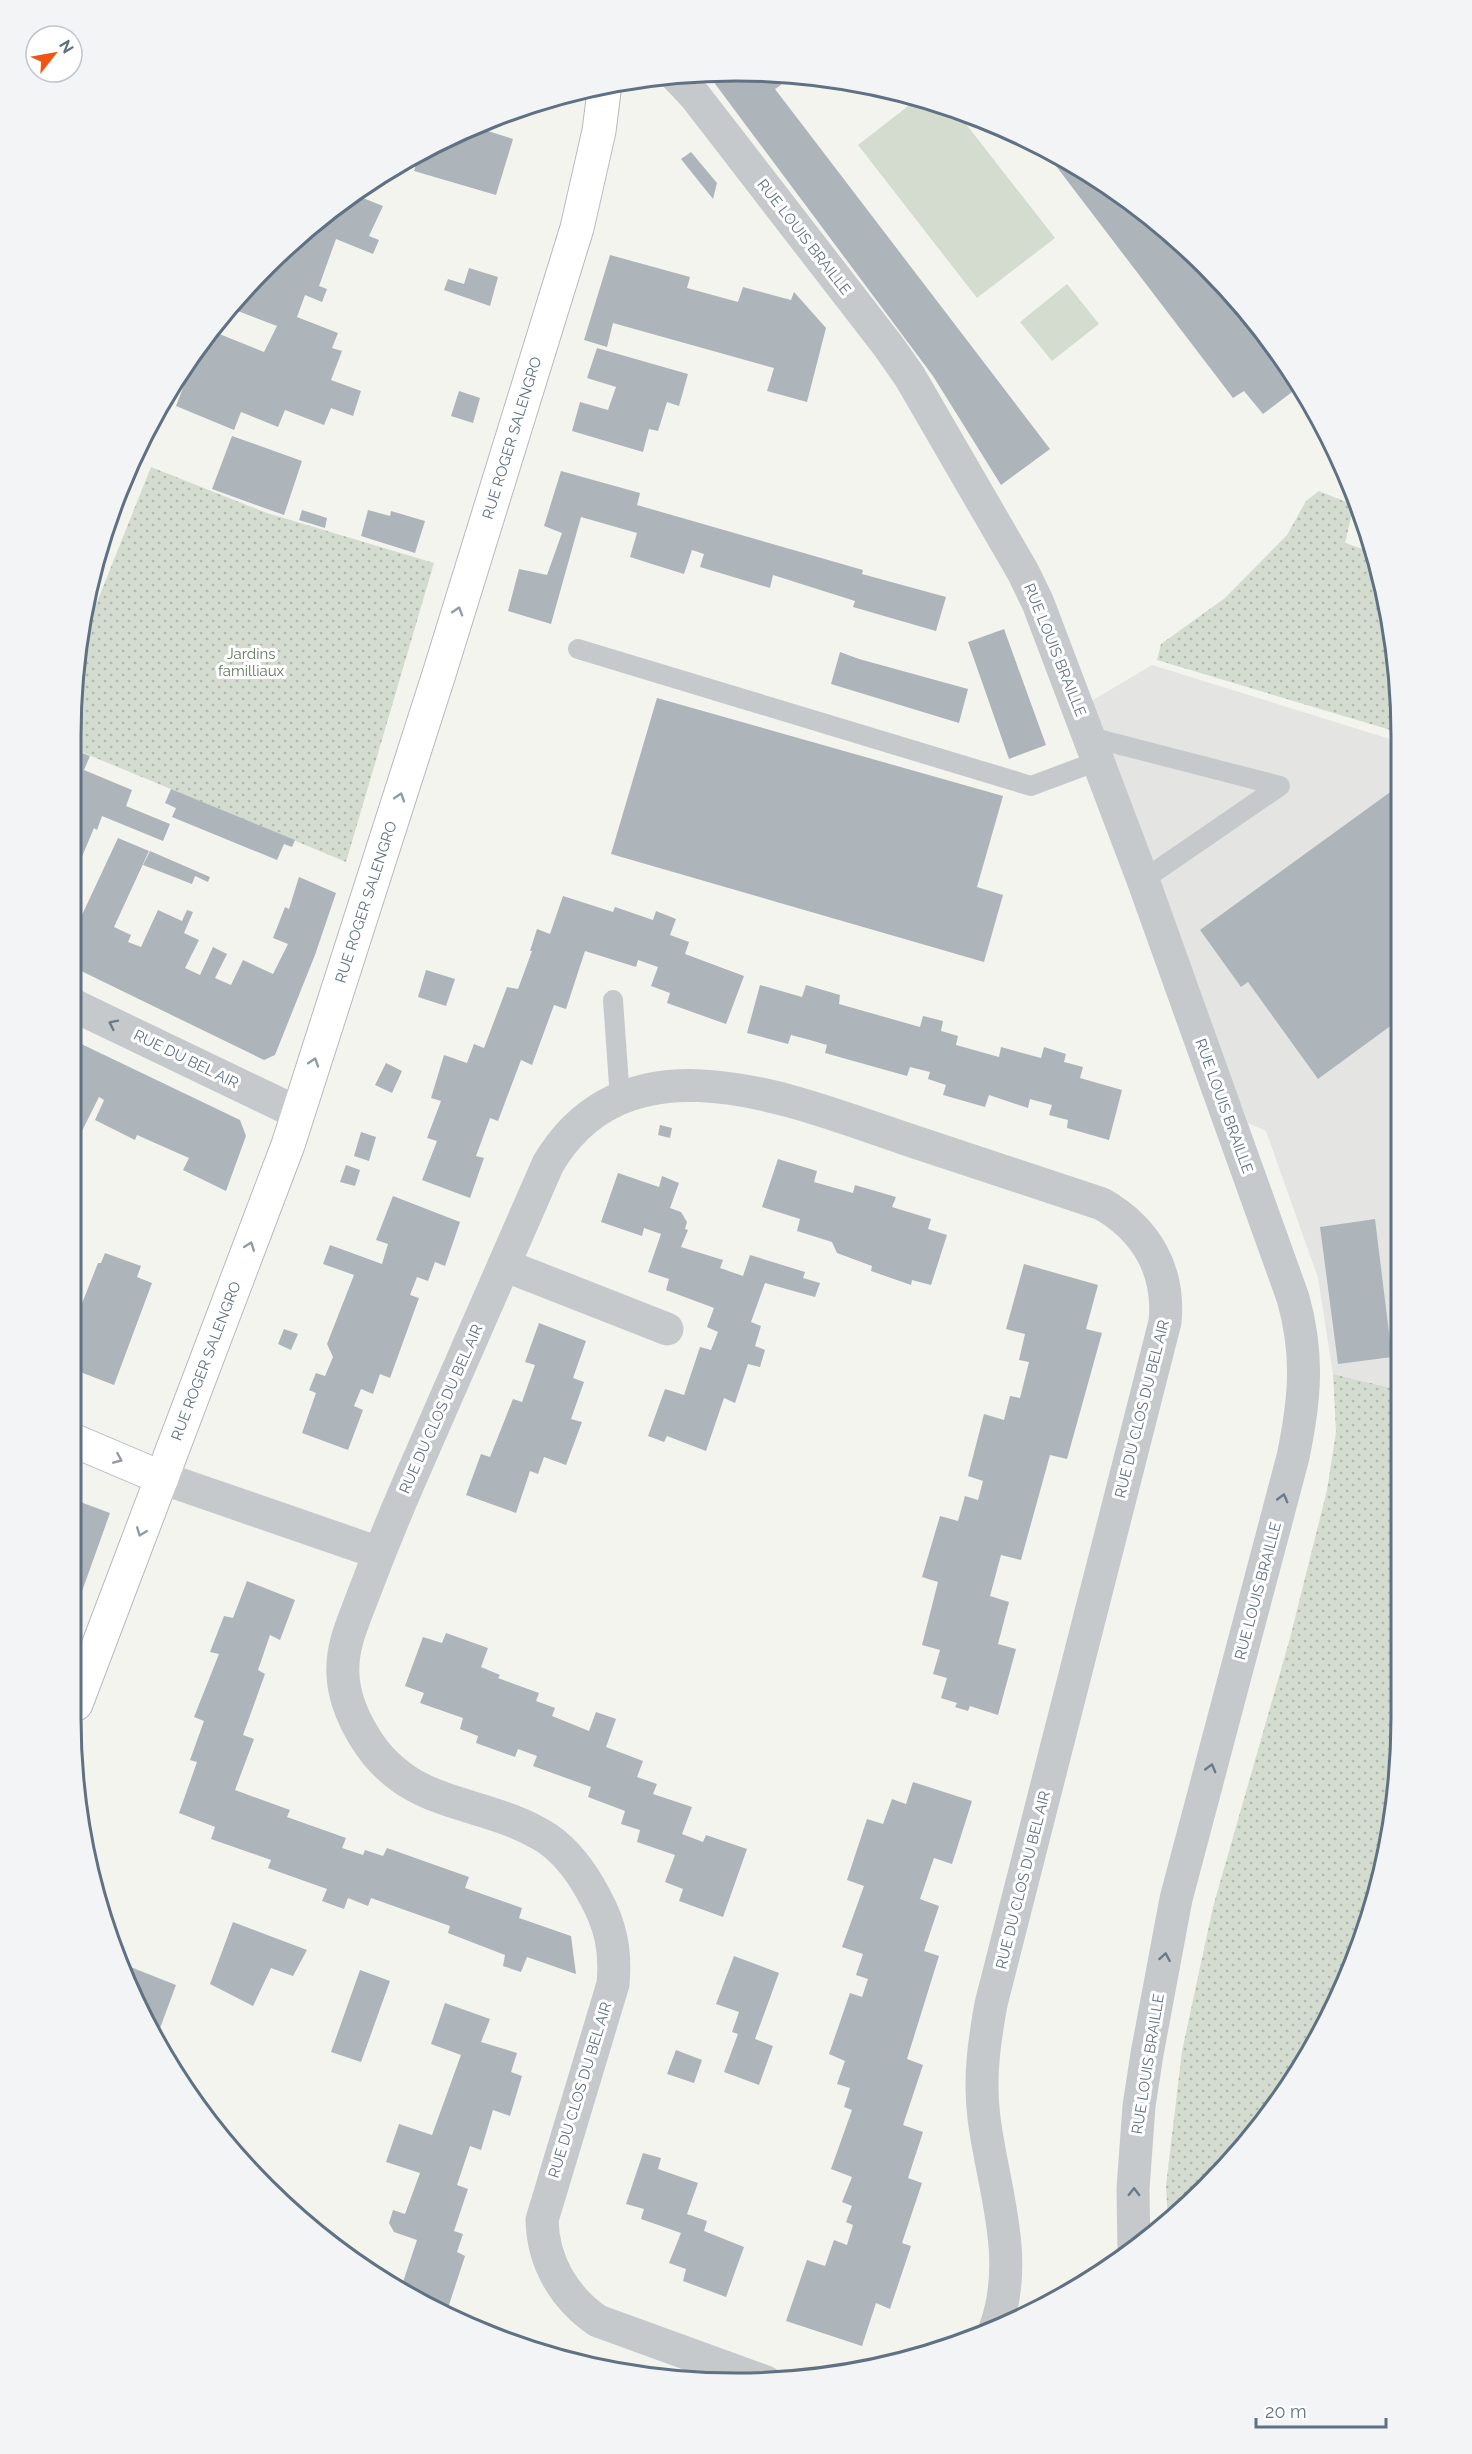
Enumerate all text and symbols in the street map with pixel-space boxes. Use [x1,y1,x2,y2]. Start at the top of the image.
north arrow [24,24,84,84]
text: N [55,36,78,57]
street label: RUE LOUIS BRAILLE [753,176,855,298]
street label: RUE ROGER SALENGRO [479,355,545,521]
street label: RUE LOUIS BRAILLE [1020,581,1090,719]
one-way arrow [451,606,464,617]
park label: Jardins familliaux [218,645,285,680]
one-way arrow [392,792,405,803]
street label: RUE ROGER SALENGRO [331,819,401,985]
one-way arrow [108,1019,119,1031]
street label: RUE DU BEL AIR [131,1026,242,1092]
street label: RUE LOUIS BRAILLE [1191,1036,1257,1176]
one-way arrow [307,1057,320,1068]
one-way arrow [242,1241,255,1252]
street label: RUE ROGER SALENGRO [167,1279,245,1443]
street label: RUE DU CLOS DU BEL AIR [1111,1318,1173,1500]
street label: RUE DU CLOS DU BEL AIR [396,1322,487,1496]
one-way arrow [112,1452,123,1464]
one-way arrow [1275,1494,1288,1504]
street label: RUE LOUIS BRAILLE [1231,1520,1285,1662]
one-way arrow [136,1526,149,1537]
one-way arrow [1204,1763,1217,1773]
street label: RUE DU CLOS DU BEL AIR [992,1789,1054,1971]
one-way arrow [1158,1953,1171,1963]
street label: RUE LOUIS BRAILLE [1128,1993,1168,2135]
street label: RUE DU CLOS DU BEL AIR [545,2000,615,2180]
one-way arrow [1127,2187,1140,2196]
scale bar [1256,2391,1386,2429]
text: 20 m [1265,2401,1307,2422]

